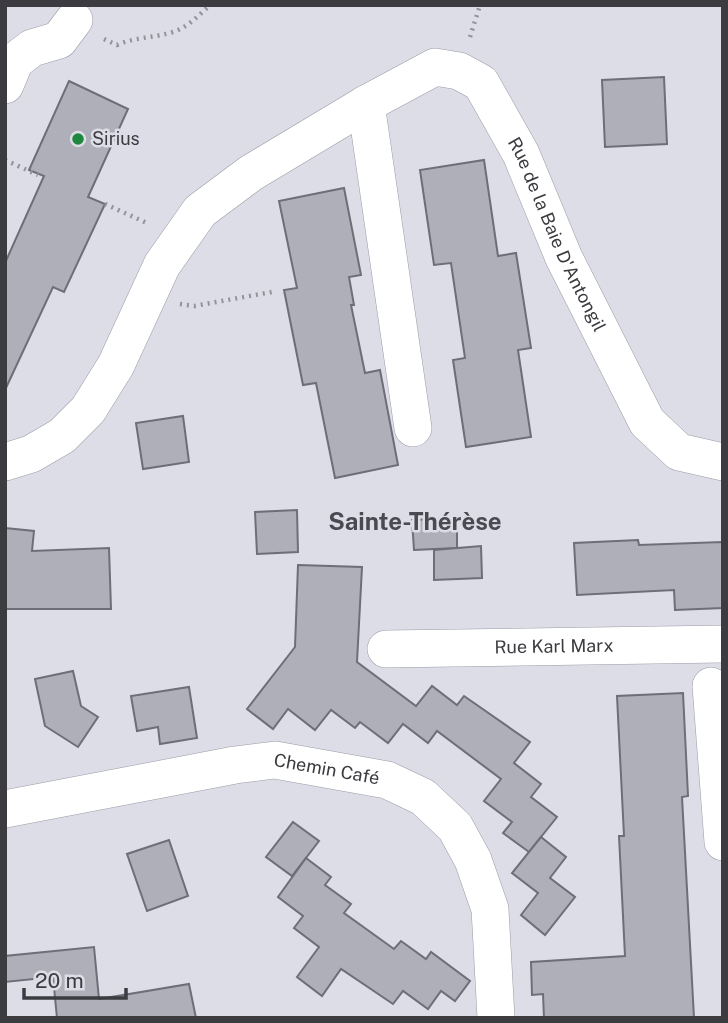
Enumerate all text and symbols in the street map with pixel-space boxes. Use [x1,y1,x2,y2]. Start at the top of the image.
place label: Sirius [92,128,140,149]
marker: Sirius [70,131,86,147]
street label: Rue de la Baie D'Antongil [504,134,610,335]
district label: Sainte-Thérèse [328,507,502,535]
street label: Rue Karl Marx [494,635,614,657]
street label: Chemin Café [272,749,381,788]
scale bar [24,956,126,1000]
text: 20 m [35,968,84,993]

